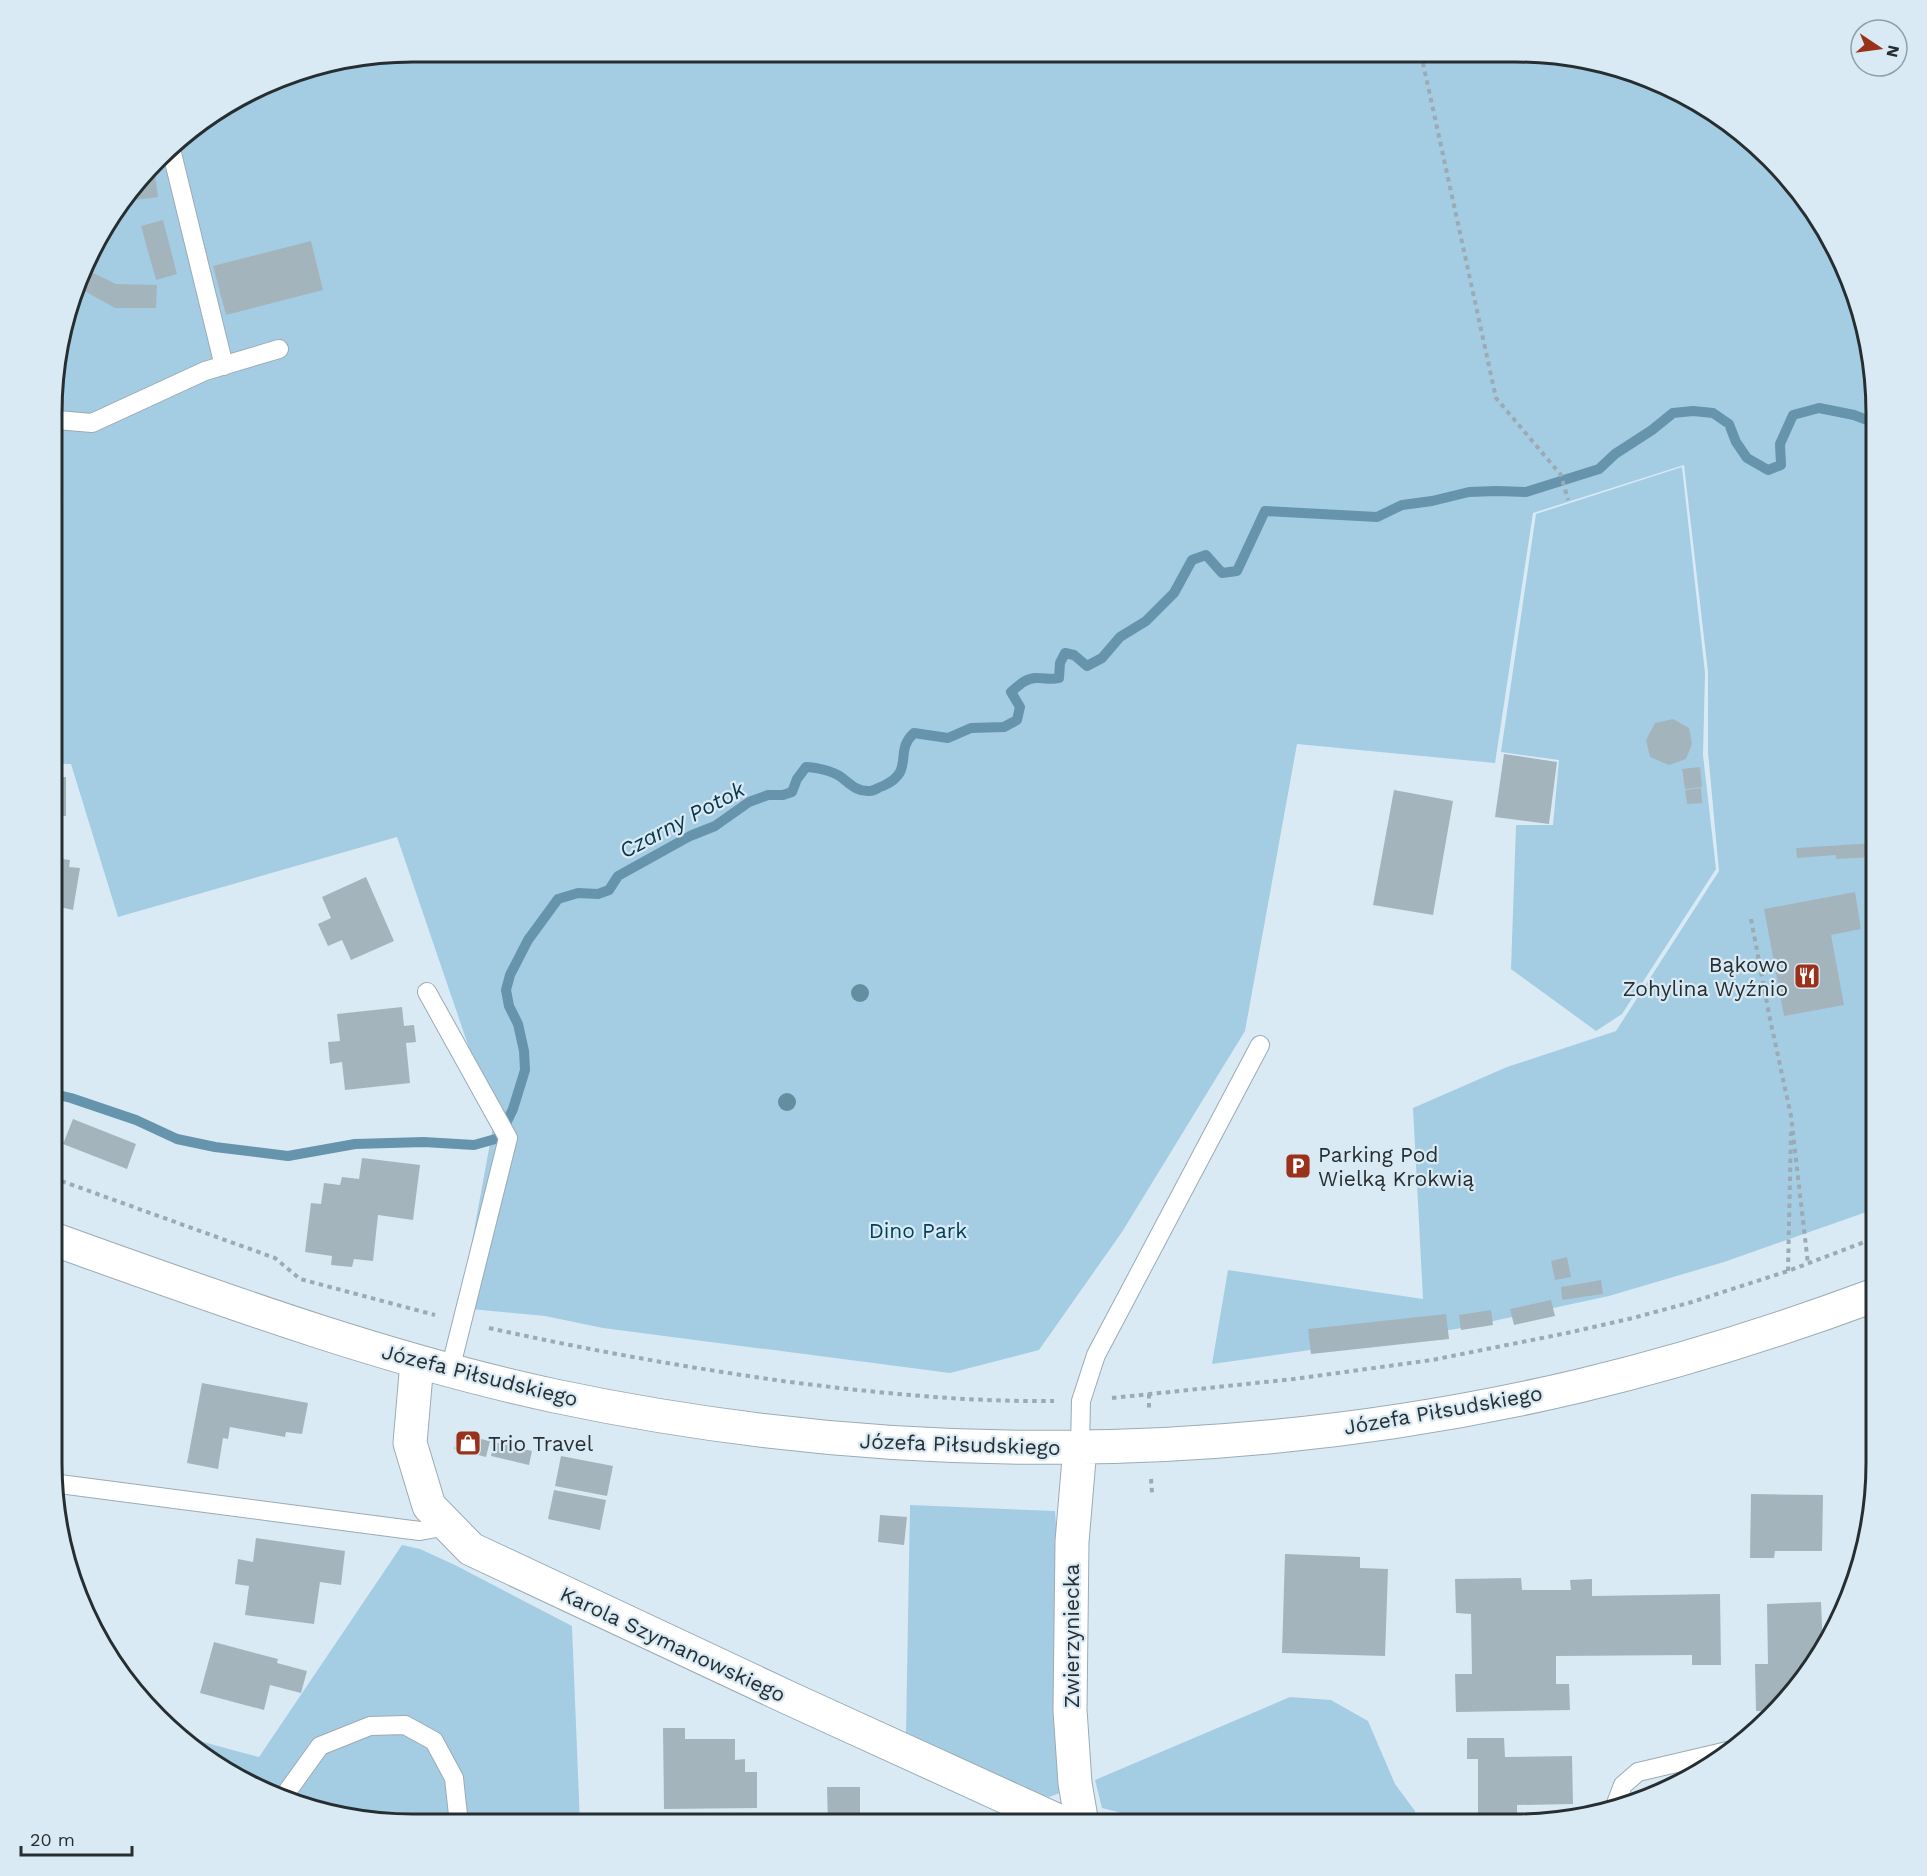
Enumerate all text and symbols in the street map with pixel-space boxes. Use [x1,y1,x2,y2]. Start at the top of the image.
north arrow [1849,18,1909,78]
text: N [1883,43,1904,59]
water label: Czarny Potok [615,776,750,864]
place label: Bąkowo Zohylina Wyźnio [1623,952,1788,1001]
restaurant icon: Bąkowo Zohylina Wyźnio [1792,961,1822,991]
place label: Parking Pod Wielką Krokwią [1318,1142,1474,1191]
parking icon: Parking Pod Wielką Krokwią [1283,1151,1313,1181]
park label: Dino Park [869,1218,967,1243]
street label: Józefa Piłsudskiego [379,1339,581,1411]
street label: Józefa Piłsudskiego [1342,1380,1544,1440]
shop icon: Trio Travel [453,1428,483,1458]
street label: Józefa Piłsudskiego [859,1428,1061,1460]
place label: Trio Travel [488,1431,594,1456]
street label: Zwierzyniecka [1059,1564,1084,1708]
street label: Karola Szymanowskiego [556,1581,790,1707]
scale bar [21,1819,132,1857]
text: 20 m [30,1829,75,1850]

